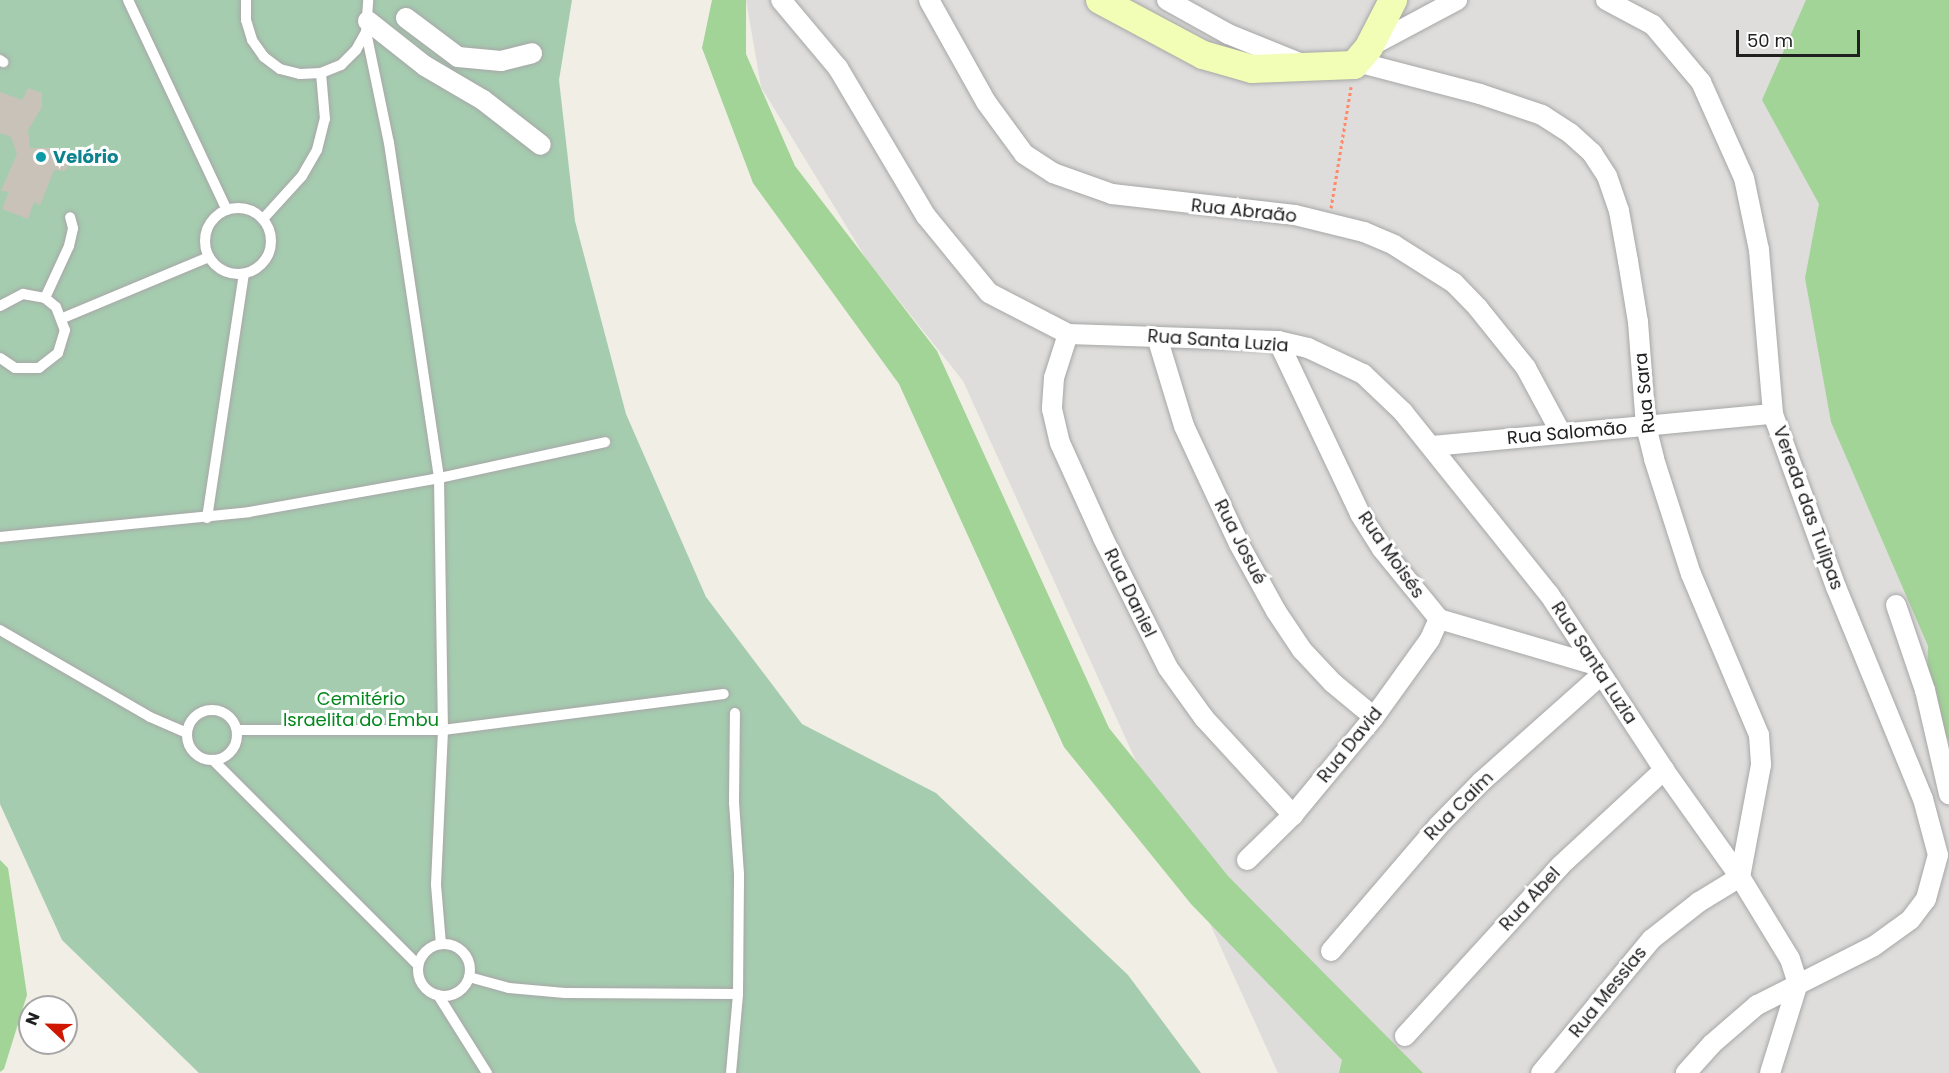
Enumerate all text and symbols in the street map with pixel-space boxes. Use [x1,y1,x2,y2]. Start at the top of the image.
scale bar [1739,18,1864,56]
text: 50 m [1747,28,1793,53]
place label: Velório [53,146,118,168]
marker: Velório [34,150,48,164]
street label: Rua Abraão [1190,195,1298,227]
street label: Rua Santa Luzia [1147,325,1289,357]
street label: Rua Sara [1630,352,1660,434]
street label: Rua Salomão [1506,417,1628,449]
street label: Vereda das Tulipas [1768,423,1848,593]
street label: Rua Josué [1209,496,1271,588]
street label: Rua Moisés [1353,508,1429,602]
street label: Rua Daniel [1099,545,1161,641]
street label: Rua Santa Luzia [1546,598,1642,728]
park label: Cemitério Israelita do Embu [283,689,439,732]
street label: Rua David [1313,703,1387,787]
street label: Rua Caim [1420,767,1498,845]
street label: Rua Abel [1495,863,1565,935]
street label: Rua Messias [1565,942,1651,1042]
north arrow [18,995,78,1055]
text: N [20,1009,46,1029]

